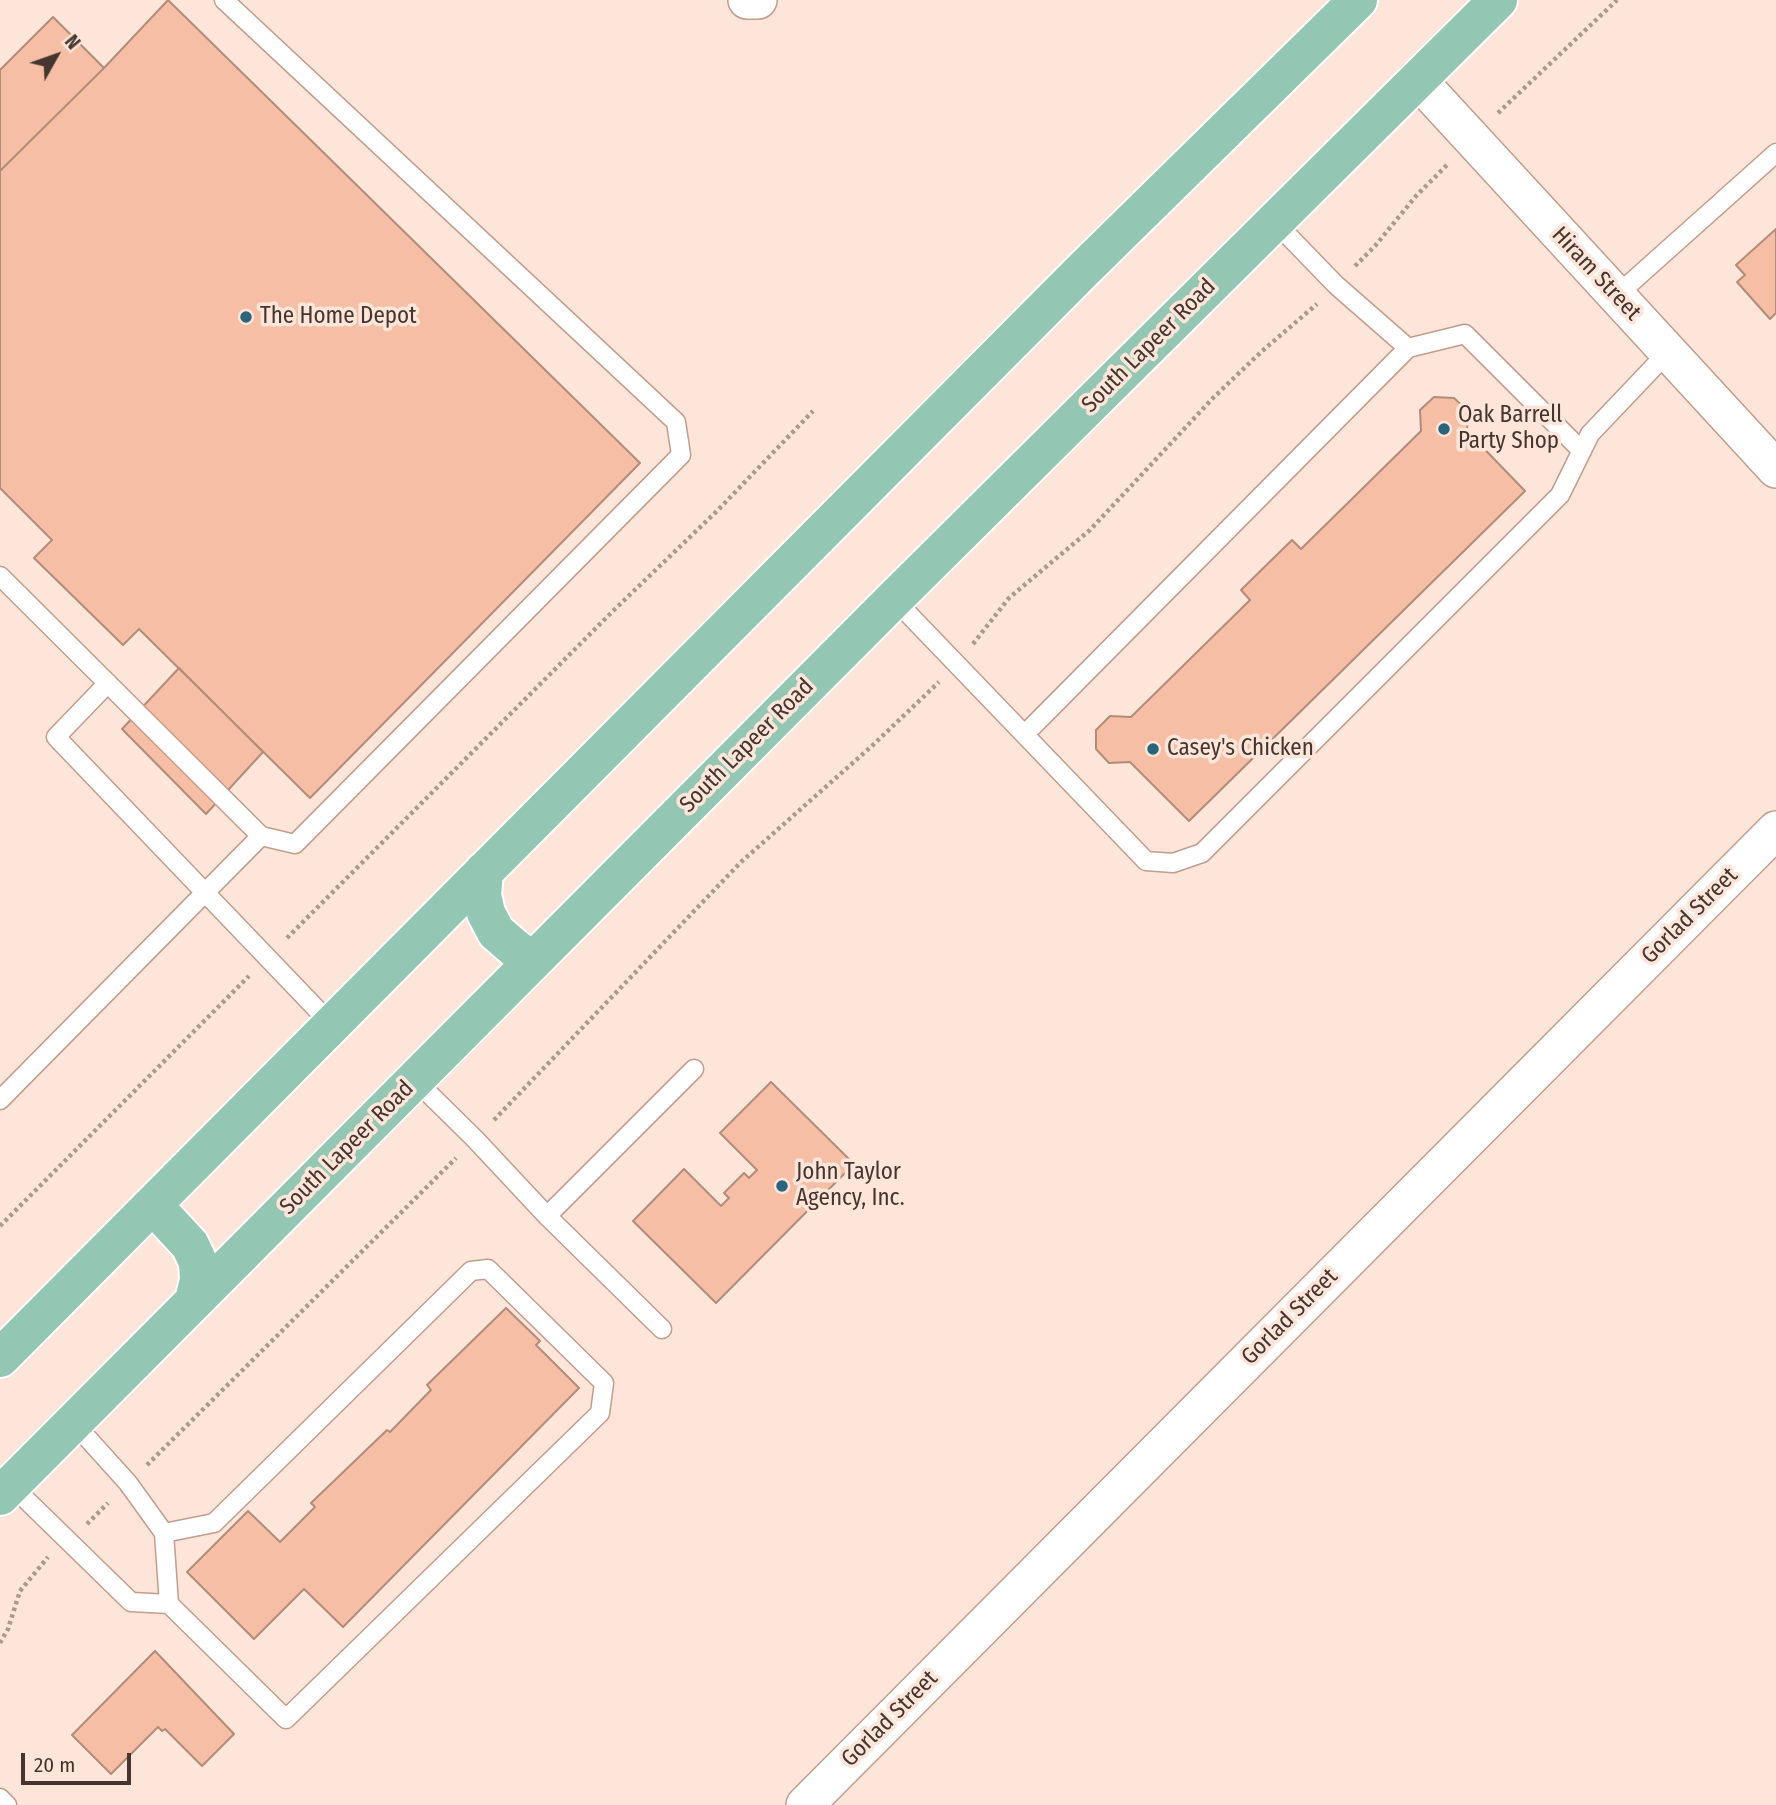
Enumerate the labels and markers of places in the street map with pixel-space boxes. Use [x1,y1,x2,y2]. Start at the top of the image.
place label: The Home Depot [260,303,417,331]
marker: The Home Depot [238,309,254,325]
place label: Oak Barrell Party Shop [1458,402,1562,456]
marker: Oak Barrell Party Shop [1436,421,1452,437]
place label: Casey's Chicken [1167,735,1314,763]
marker: Casey's Chicken [1145,741,1161,757]
place label: John Taylor Agency, Inc. [796,1159,905,1213]
marker: John Taylor Agency, Inc. [774,1178,790,1194]

